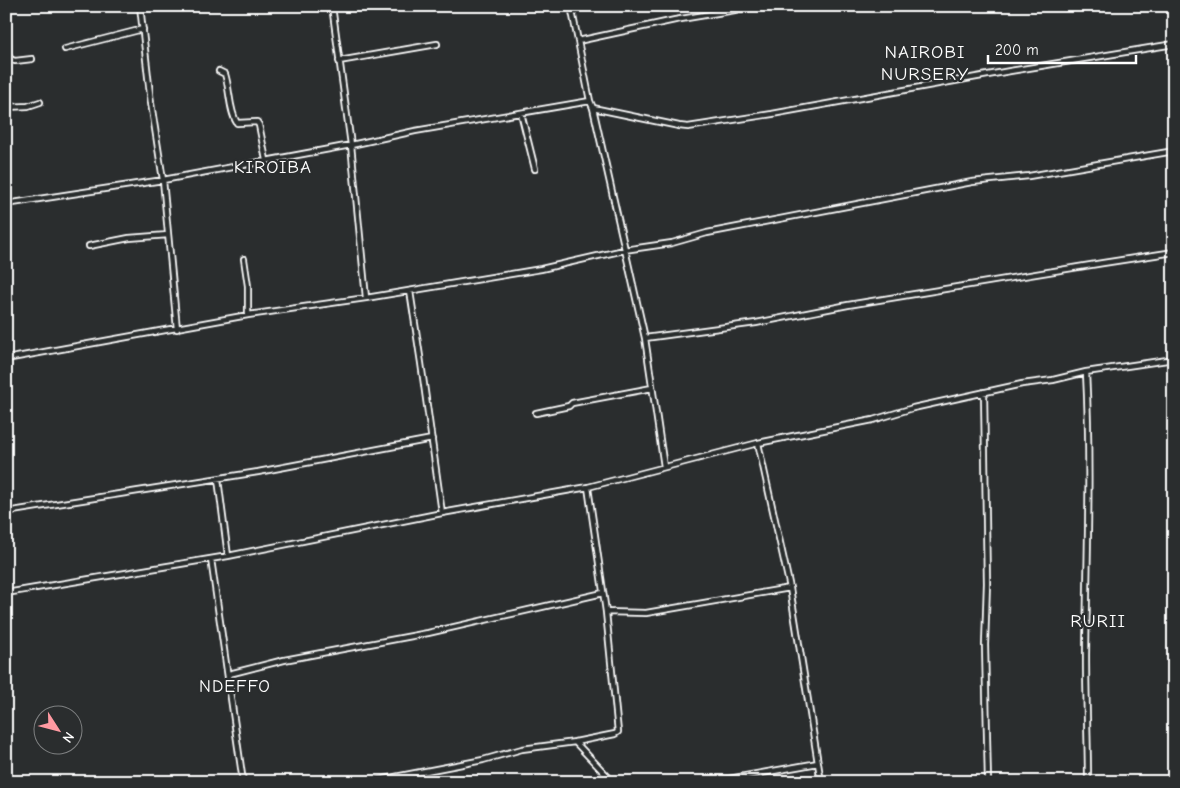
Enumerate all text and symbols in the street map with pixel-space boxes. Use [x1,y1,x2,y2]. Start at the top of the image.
scale bar [988,32,1135,64]
district label: NAIROBI NURSERY [881,41,969,85]
text: 200 m [995,41,1039,59]
district label: KIROIBA [234,156,312,178]
district label: RURII [1070,610,1126,632]
district label: NDEFFO [199,676,271,697]
north arrow [32,706,82,756]
text: N [59,729,78,746]

